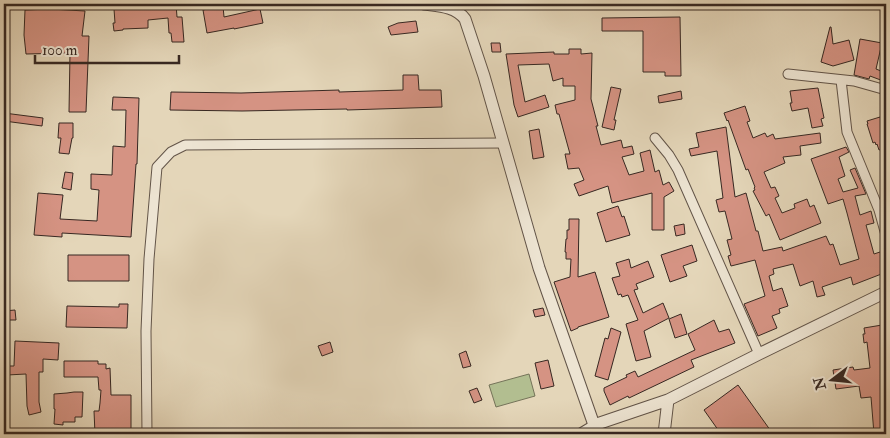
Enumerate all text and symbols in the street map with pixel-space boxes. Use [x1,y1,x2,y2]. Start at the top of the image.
scale bar [35,32,179,64]
text: 100 m [42,41,78,60]
north arrow [808,356,858,406]
text: N [810,375,830,393]

